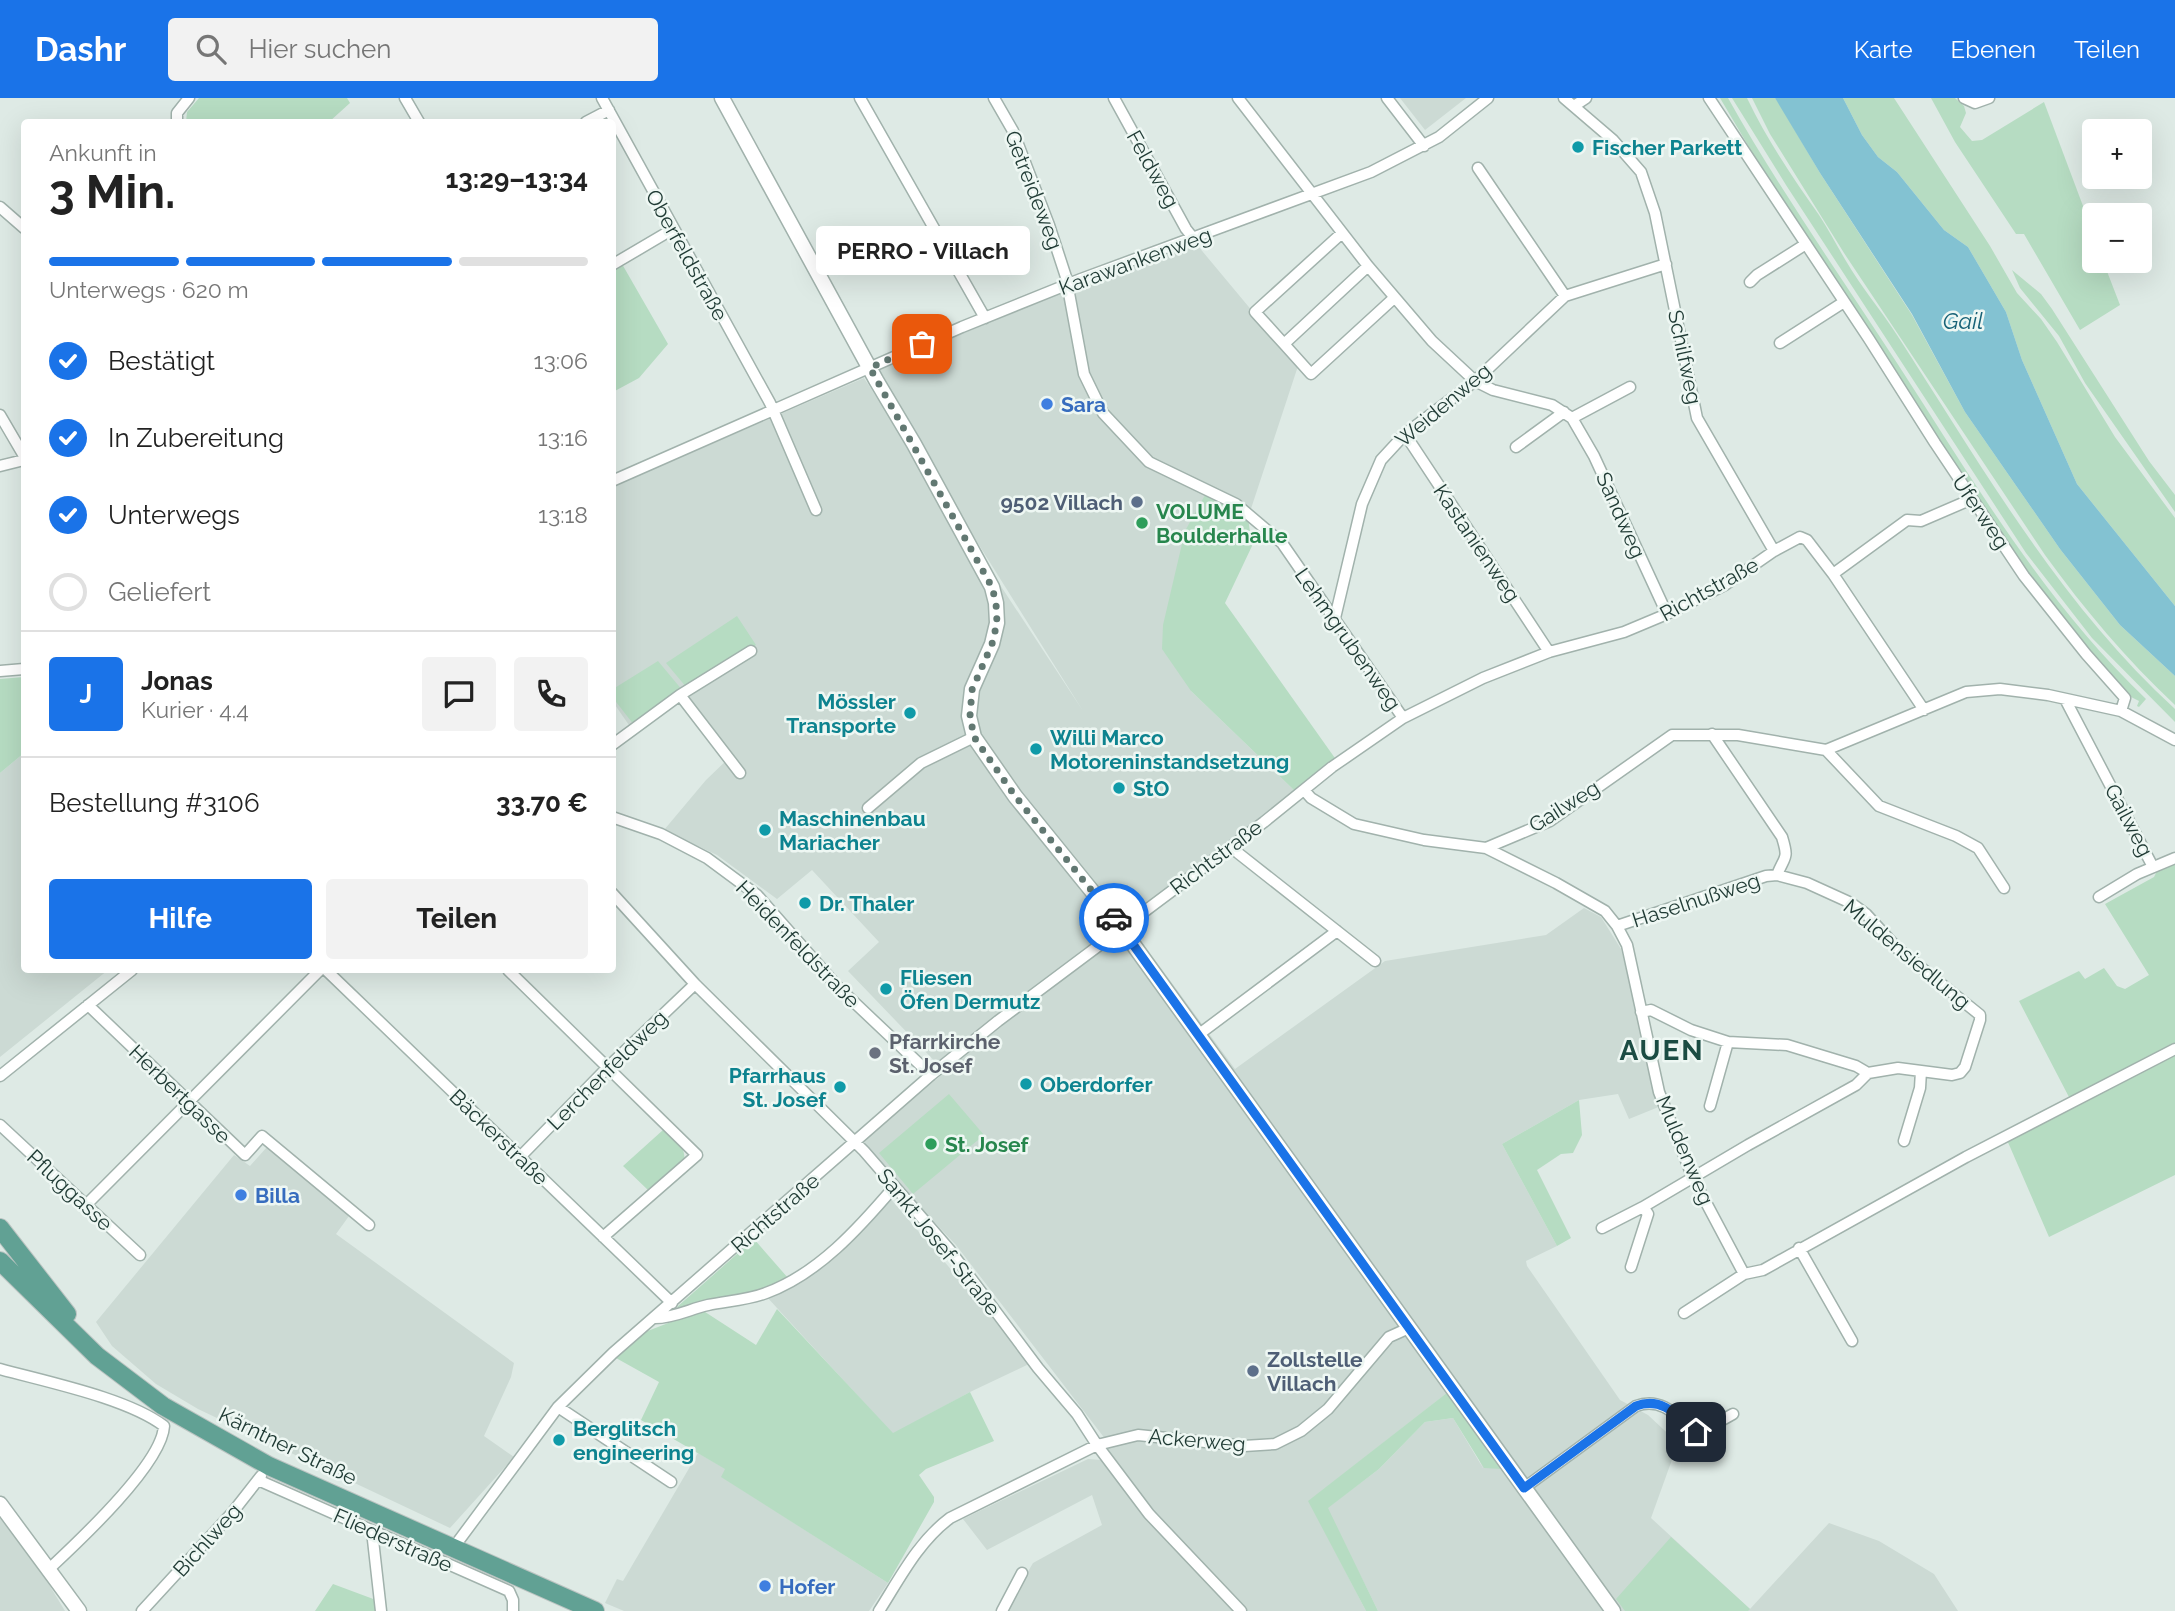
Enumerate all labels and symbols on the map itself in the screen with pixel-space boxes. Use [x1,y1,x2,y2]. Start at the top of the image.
street label: Feldweg [1122,126,1184,212]
street label: Getreideweg [1000,127,1068,253]
place label: Fischer Parkett [1592,135,1742,160]
marker: Fischer Parkett [1570,139,1586,155]
street label: Oberfeldstraße [641,185,733,325]
street label: Karawankenweg [1055,222,1215,300]
callout: PERRO - Villach [815,225,1029,274]
water label: Gail [1943,307,1983,334]
street label: Schilfweg [1663,308,1707,406]
pin [892,314,952,374]
street label: Weidenweg [1390,358,1496,452]
place label: Sara [1061,392,1106,417]
marker: Sara [1039,396,1055,412]
street label: Sandweg [1591,468,1651,562]
street label: Uferweg [1947,470,2015,554]
street label: Kastanienweg [1428,479,1526,607]
place label: 9502 Villach [1000,490,1123,515]
marker: 9502 Villach [1129,494,1145,510]
place label: VOLUME Boulderhalle [1156,499,1288,548]
marker: VOLUME Boulderhalle [1134,515,1150,531]
street label: Richtstraße [1655,552,1763,626]
street label: Lehmgrubenweg [1290,563,1406,715]
place label: Mössler Transporte [786,689,896,738]
marker: Mössler Transporte [902,705,918,721]
place label: Willi Marco Motoreninstandsetzung [1050,725,1289,774]
marker: Willi Marco Motoreninstandsetzung [1028,741,1044,757]
street label: Gailweg [1524,775,1604,837]
place label: StO [1133,776,1170,801]
marker: StO [1111,780,1127,796]
street label: Gailweg [2100,780,2158,860]
place label: Maschinenbau Mariacher [779,806,926,855]
street label: Richtstraße [1165,814,1267,900]
marker: Maschinenbau Mariacher [757,822,773,838]
street label: Haselnußweg [1629,868,1763,932]
street label: Heidenfeldstraße [731,875,865,1013]
courier [1079,883,1149,953]
place label: Dr. Thaler [819,891,914,916]
street label: Muldensiedlung [1839,894,1975,1014]
marker: Dr. Thaler [797,895,813,911]
place label: Fliesen Öfen Dermutz [900,965,1040,1014]
marker: Fliesen Öfen Dermutz [878,981,894,997]
street label: Lerchenfeldweg [542,1005,672,1135]
place label: Pfarrkirche St. Josef [889,1029,1001,1078]
district label: AUEN [1619,1034,1705,1067]
street label: Herbertgasse [124,1039,236,1149]
marker: Pfarrkirche St. Josef [867,1045,883,1061]
place label: Pfarrhaus St. Josef [729,1063,827,1112]
place label: Oberdorfer [1040,1072,1153,1097]
marker: Oberdorfer [1018,1076,1034,1092]
marker: Pfarrhaus St. Josef [832,1079,848,1095]
street label: Bäckerstraße [445,1084,553,1190]
street label: Muldenweg [1651,1092,1719,1208]
place label: St. Josef [945,1132,1030,1157]
marker: St. Josef [923,1136,939,1152]
street label: Pfluggasse [22,1144,118,1236]
street label: Sankt Josef-Straße [872,1164,1006,1320]
street label: Richtstraße [726,1168,824,1258]
place label: Billa [255,1183,300,1208]
marker: Billa [233,1187,249,1203]
place label: Zollstelle Villach [1267,1347,1363,1396]
marker: Zollstelle Villach [1245,1363,1261,1379]
street label: Kärntner Straße [215,1402,361,1490]
pin [1666,1402,1726,1462]
place label: Berglitsch engineering [573,1416,694,1465]
street label: Ackerweg [1147,1423,1247,1457]
marker: Berglitsch engineering [551,1432,567,1448]
street label: Bichlweg [168,1498,246,1582]
street label: Fliederstraße [330,1503,456,1577]
place label: Hofer [779,1574,835,1599]
marker: Hofer [757,1578,773,1594]

